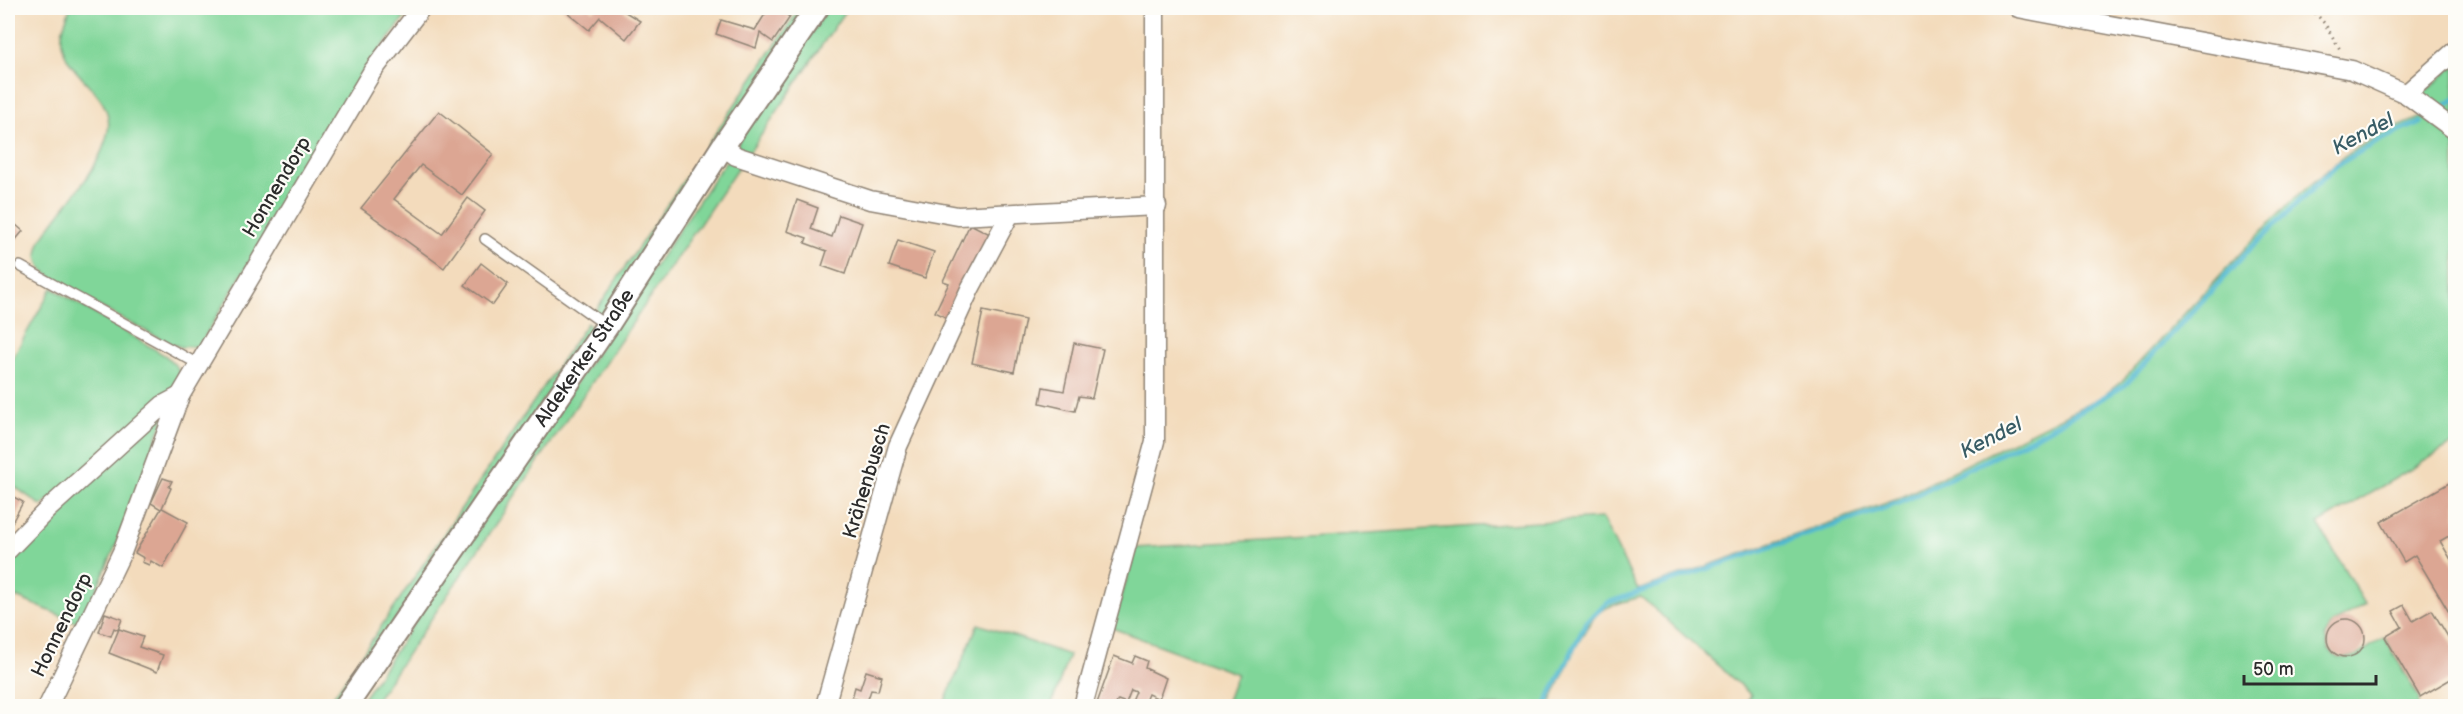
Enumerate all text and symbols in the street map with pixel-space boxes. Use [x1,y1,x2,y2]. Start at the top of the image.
water label: Kendel [2328,107,2399,161]
street label: Honnendorp [238,132,316,242]
street label: Aldekerker Straße [529,284,640,432]
water label: Kendel [1956,411,2027,464]
street label: Krähenbusch [838,420,896,542]
street label: Honnendorp [26,569,98,681]
scale bar [2244,648,2376,686]
text: 50 m [2253,659,2294,680]

